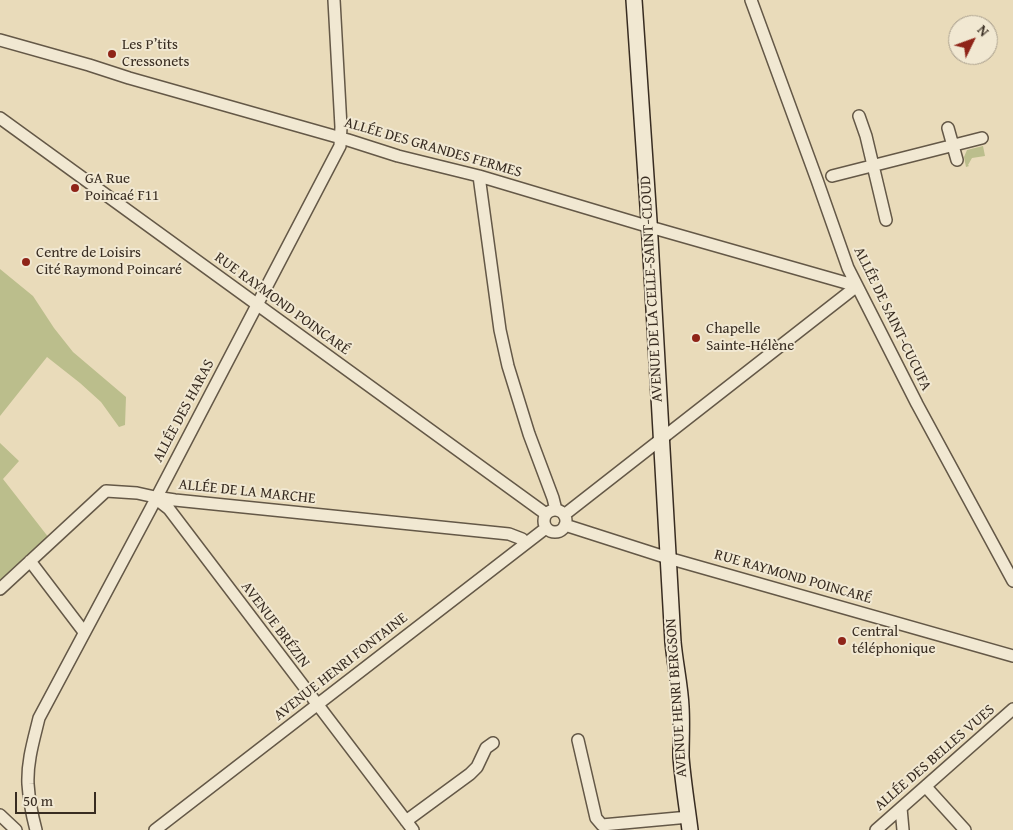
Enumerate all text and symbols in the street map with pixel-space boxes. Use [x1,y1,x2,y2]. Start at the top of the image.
north arrow [948,15,998,65]
text: N [973,20,994,41]
place label: Les P’tits Cressonets [122,36,189,71]
marker: Les P’tits Cressonets [106,48,118,60]
street label: ALLÉE DES GRANDES FERMES [342,114,524,182]
place label: GA Rue Poincaé F11 [85,170,159,205]
street label: AVENUE DE LA CELLE-SAINT-CLOUD [637,175,667,403]
marker: GA Rue Poincaé F11 [69,182,81,194]
place label: Centre de Loisirs Cité Raymond Poincaré [36,244,182,279]
street label: ALLÉE DE SAINT-CUCUFA [849,244,935,394]
street label: RUE RAYMOND POINCARÉ [211,249,353,359]
marker: Centre de Loisirs Cité Raymond Poincaré [20,256,32,268]
place label: Chapelle Sainte-Hélène [706,320,794,355]
marker: Chapelle Sainte-Hélène [690,332,702,344]
street label: ALLÉE DES HARAS [149,357,219,465]
street label: ALLÉE DE LA MARCHE [178,476,316,508]
street label: RUE RAYMOND POINCARÉ [712,546,874,608]
street label: AVENUE BRÉZIN [237,578,313,672]
street label: AVENUE HENRI FONTAINE [271,609,411,725]
street label: AVENUE HENRI BERGSON [662,618,692,778]
place label: Central téléphonique [852,623,935,658]
marker: Central téléphonique [836,635,848,647]
street label: ALLÉE DES BELLES VUES [871,701,999,815]
scale bar [18,782,99,814]
text: 50 m [23,790,53,811]

